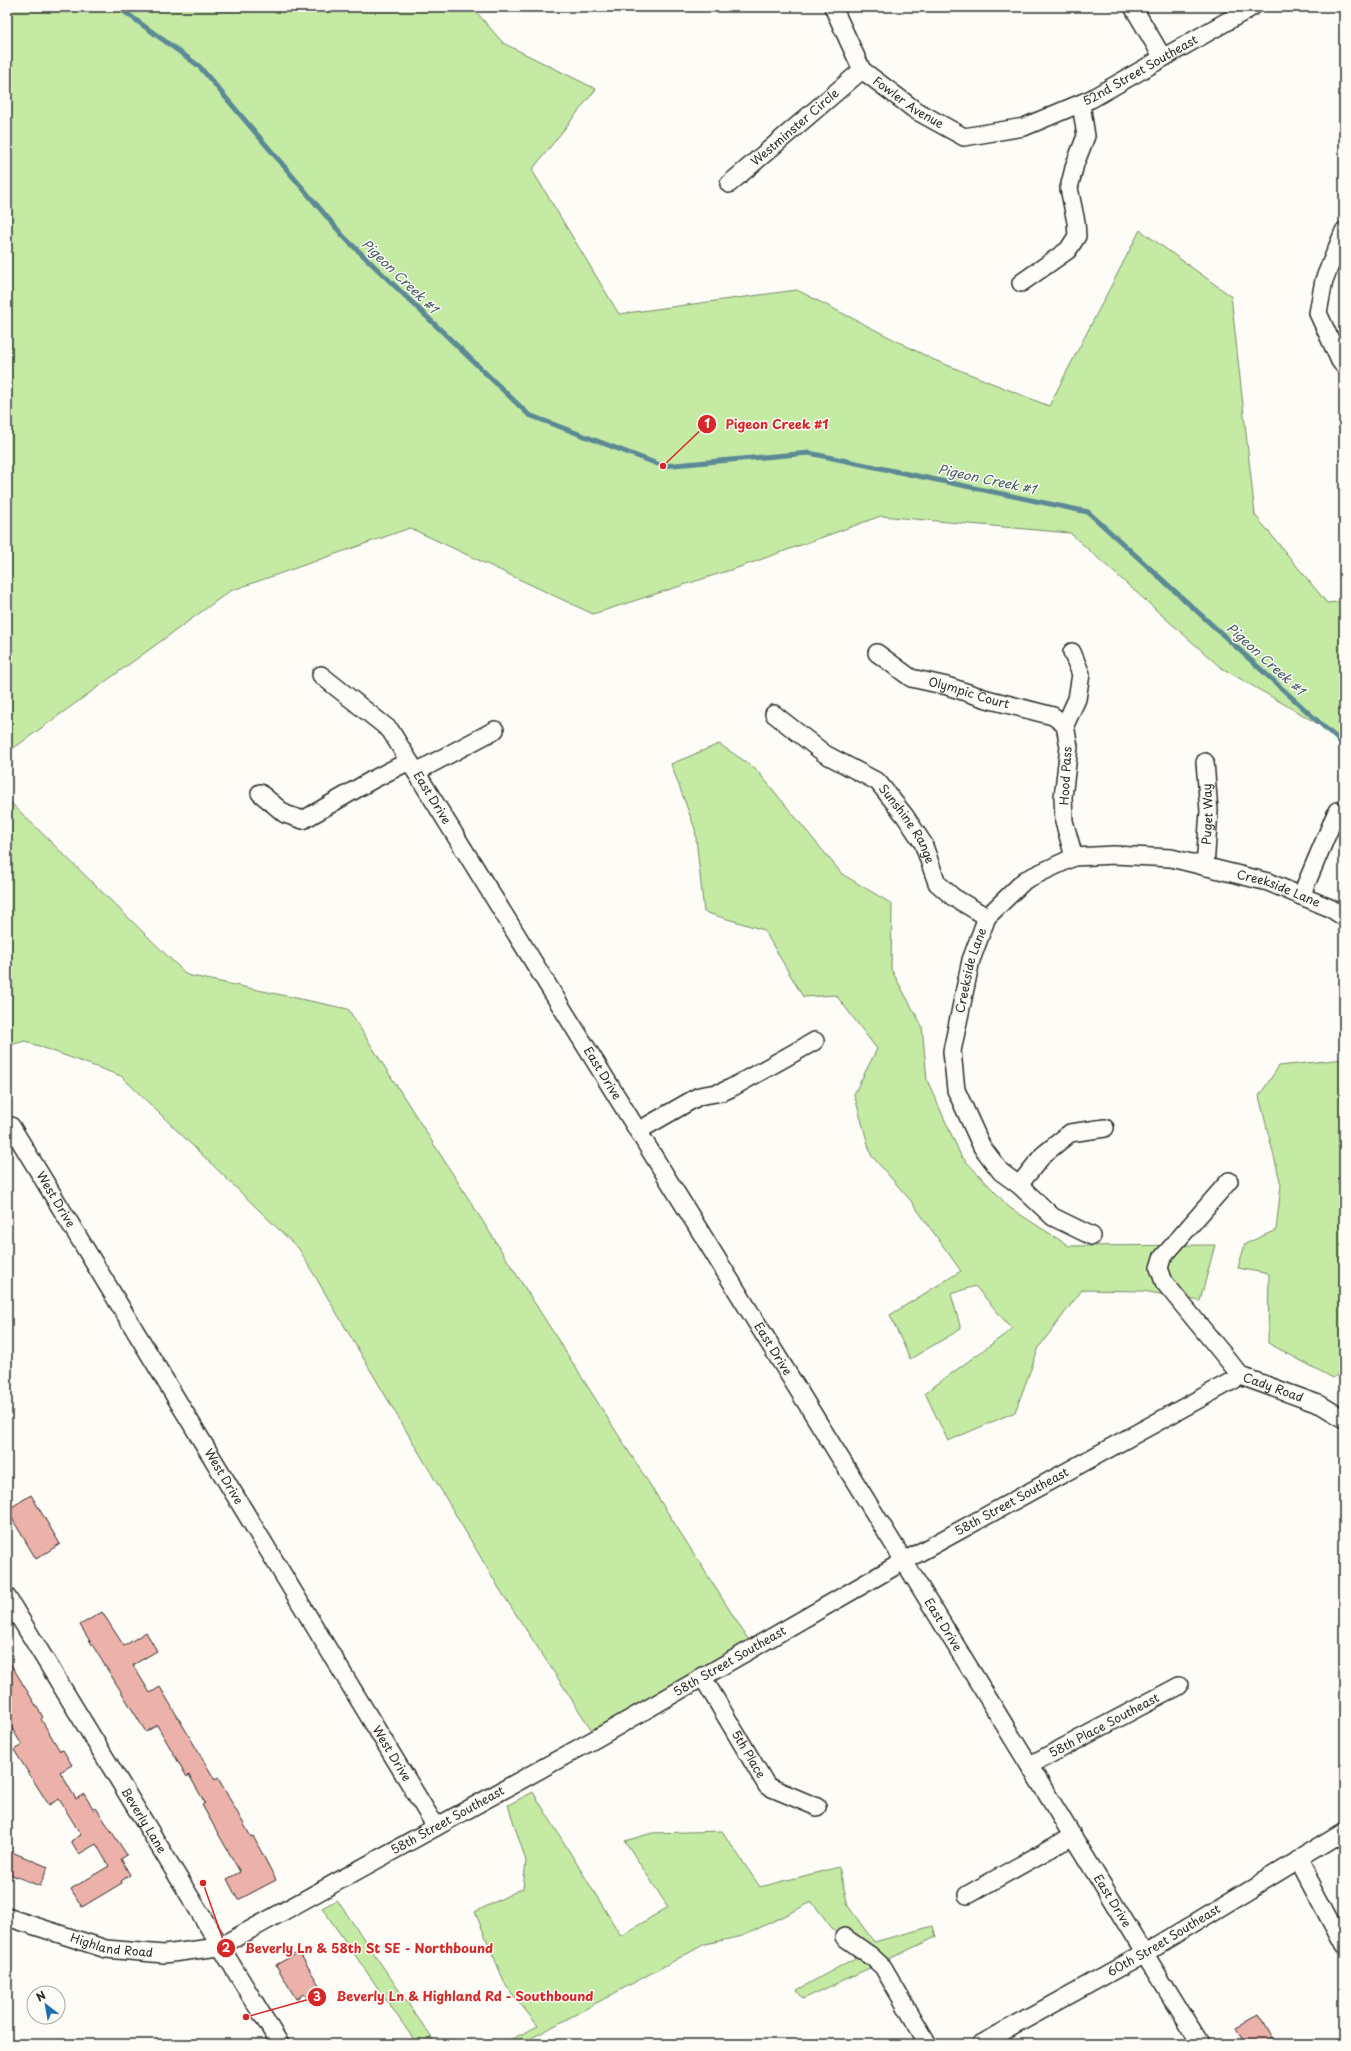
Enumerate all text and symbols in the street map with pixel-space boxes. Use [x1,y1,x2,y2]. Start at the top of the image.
street label: 52nd Street Southeast [1080,30,1201,109]
street label: Fowler Avenue [870,71,948,132]
street label: Westminster Circle [746,84,843,170]
water label: Pigeon Creek #1 [358,234,444,319]
callout: Pigeon Creek #1 [697,412,837,437]
text: 1 [704,414,710,432]
text: Pigeon Creek #1 [725,414,829,433]
water label: Pigeon Creek #1 [936,459,1040,499]
water label: Pigeon Creek #1 [1223,618,1311,700]
street label: Olympic Court [927,672,1012,712]
street label: Hood Pass [1054,746,1076,806]
street label: East Drive [410,767,456,827]
street label: Sunshine Range [875,780,940,866]
street label: Puget Way [1197,783,1217,845]
street label: Creekside Lane [1235,865,1324,911]
street label: Creekside Lane [950,924,990,1014]
street label: East Drive [580,1043,627,1103]
street label: West Drive [33,1168,80,1230]
street label: East Drive [750,1318,797,1378]
street label: Cady Road [1241,1367,1306,1406]
street label: West Drive [201,1445,248,1507]
street label: 58th Street Southeast [951,1462,1072,1539]
street label: East Drive [921,1594,967,1654]
street label: 58th Street Southeast [670,1621,789,1700]
street label: 58th Place Southeast [1045,1688,1162,1761]
street label: West Drive [368,1722,416,1785]
street label: 5th Place [728,1726,770,1781]
street label: 58th Street Southeast [387,1781,507,1858]
street label: Beverly Lane [117,1784,172,1857]
street label: East Drive [1090,1870,1136,1930]
street label: 60th Street Southeast [1103,1899,1224,1980]
street label: Highland Road [68,1928,154,1961]
callout: Beverly Ln & 58th St SE - Northbound [216,1935,501,1960]
text: 2 [222,1938,231,1956]
text: Beverly Ln & 58th St SE - Northbound [245,1938,493,1957]
callout: Beverly Ln & Highland Rd - Southbound [307,1984,603,2009]
north arrow [26,1985,66,2025]
text: N [32,1986,49,2006]
text: Beverly Ln & Highland Rd - Southbound [337,1986,593,2005]
text: 3 [313,1987,321,2005]

